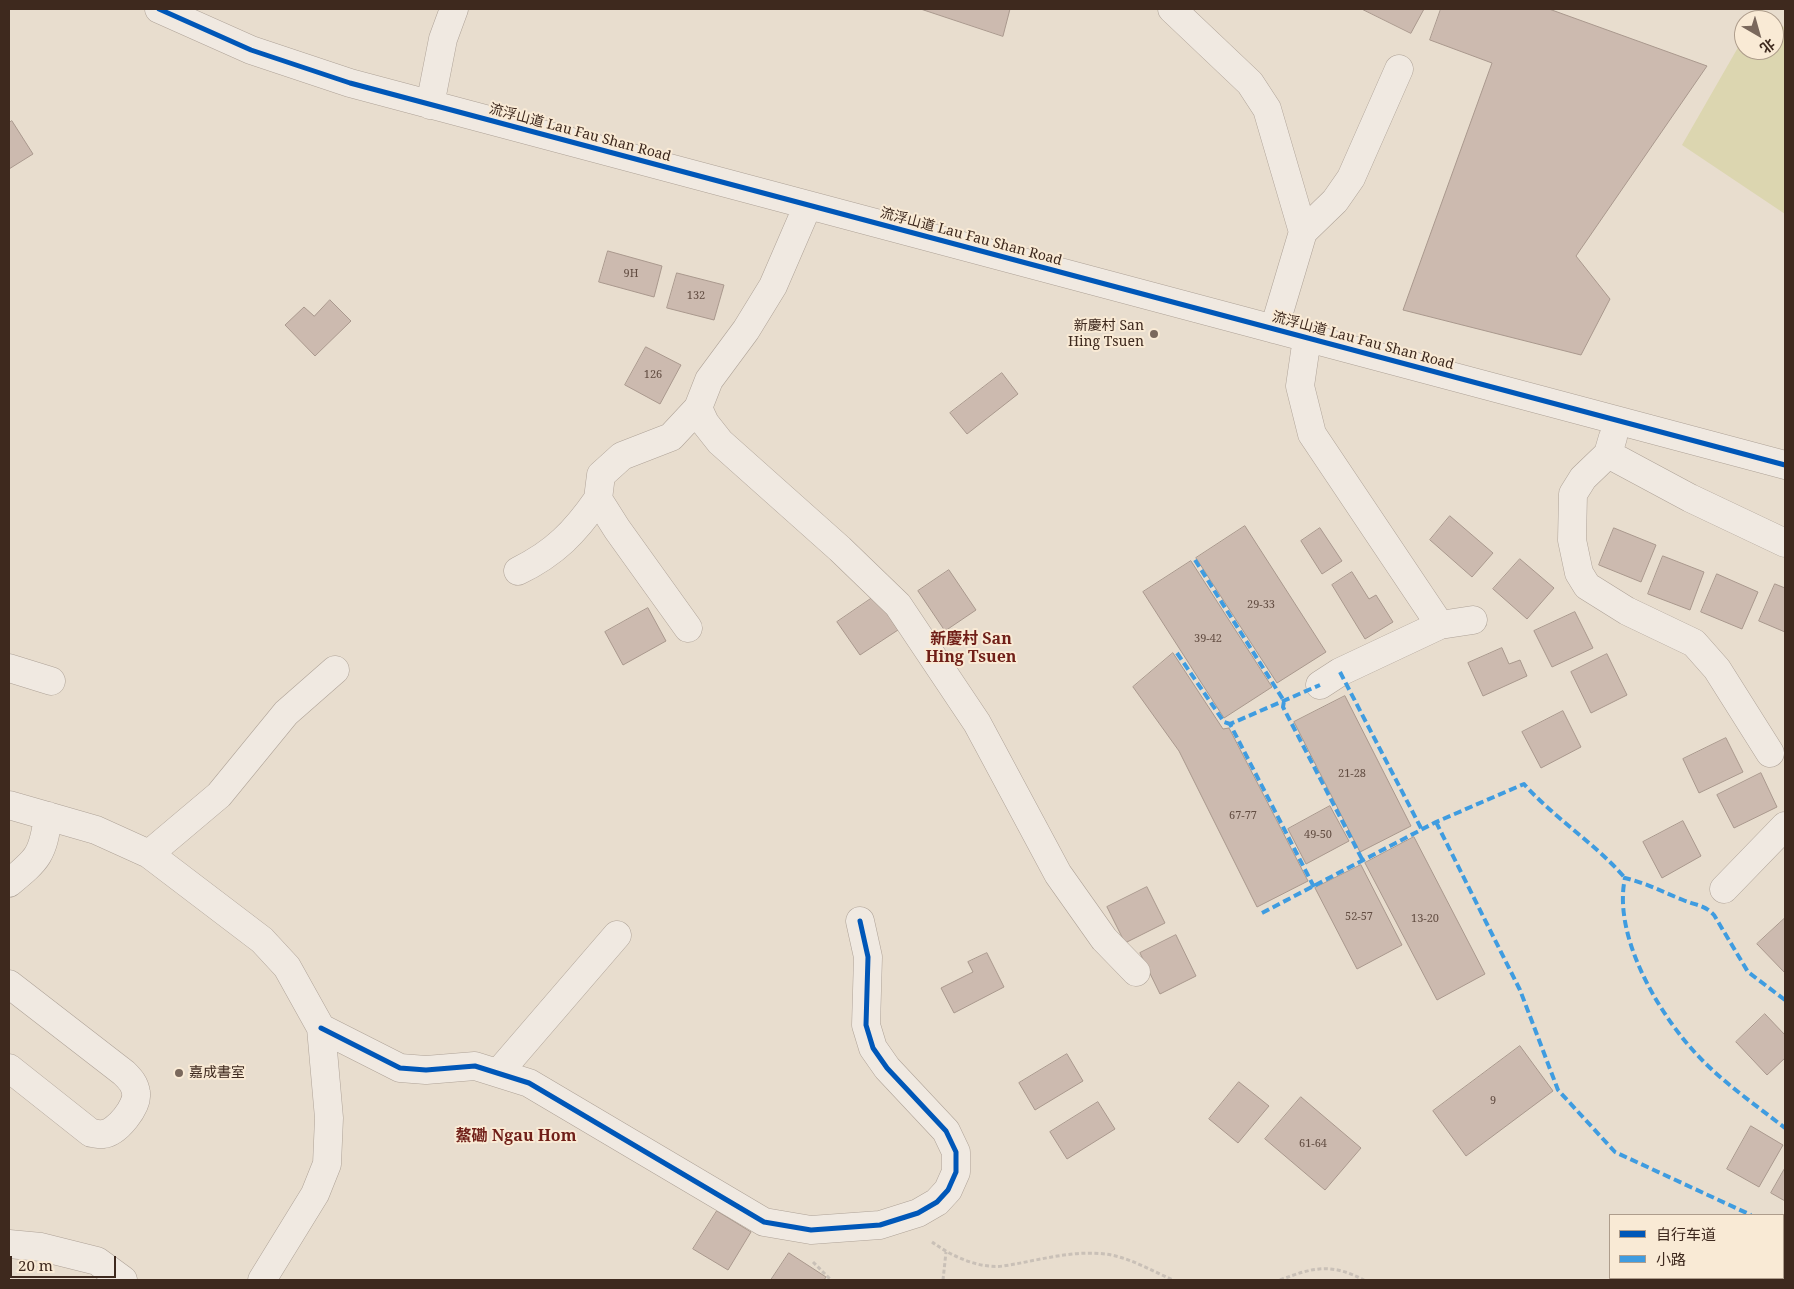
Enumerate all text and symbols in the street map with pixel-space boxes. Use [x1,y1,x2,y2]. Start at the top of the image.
north arrow [1734,10,1784,60]
text: 北 [1757,35,1779,58]
street label: 流浮山道 Lau Fau Shan Road [487,101,673,165]
street label: 流浮山道 Lau Fau Shan Road [878,205,1064,269]
house number: 9H [624,267,638,281]
house number: 132 [687,289,705,303]
street label: 流浮山道 Lau Fau Shan Road [1270,309,1456,373]
place label: 新慶村 San Hing Tsuen [1068,318,1144,351]
marker: 新慶村 San Hing Tsuen [1148,328,1160,340]
house number: 126 [644,368,662,382]
house number: 29-33 [1247,598,1275,612]
district label: 新慶村 San Hing Tsuen [925,629,1017,667]
house number: 39-42 [1194,632,1222,646]
house number: 21-28 [1338,767,1366,781]
house number: 67-77 [1229,809,1257,823]
house number: 49-50 [1304,828,1332,842]
house number: 52-57 [1345,910,1373,924]
house number: 13-20 [1411,912,1439,926]
place label: 嘉成書室 [189,1065,245,1081]
marker: 嘉成書室 [173,1067,185,1079]
house number: 9 [1490,1094,1496,1108]
district label: 鰲磡 Ngau Hom [456,1126,576,1146]
house number: 61-64 [1299,1137,1327,1151]
legend [1609,1214,1784,1279]
text: 自行车道 [1656,1224,1716,1244]
scale bar [12,1246,119,1278]
text: 小路 [1656,1249,1686,1269]
text: 20 m [18,1255,53,1275]

